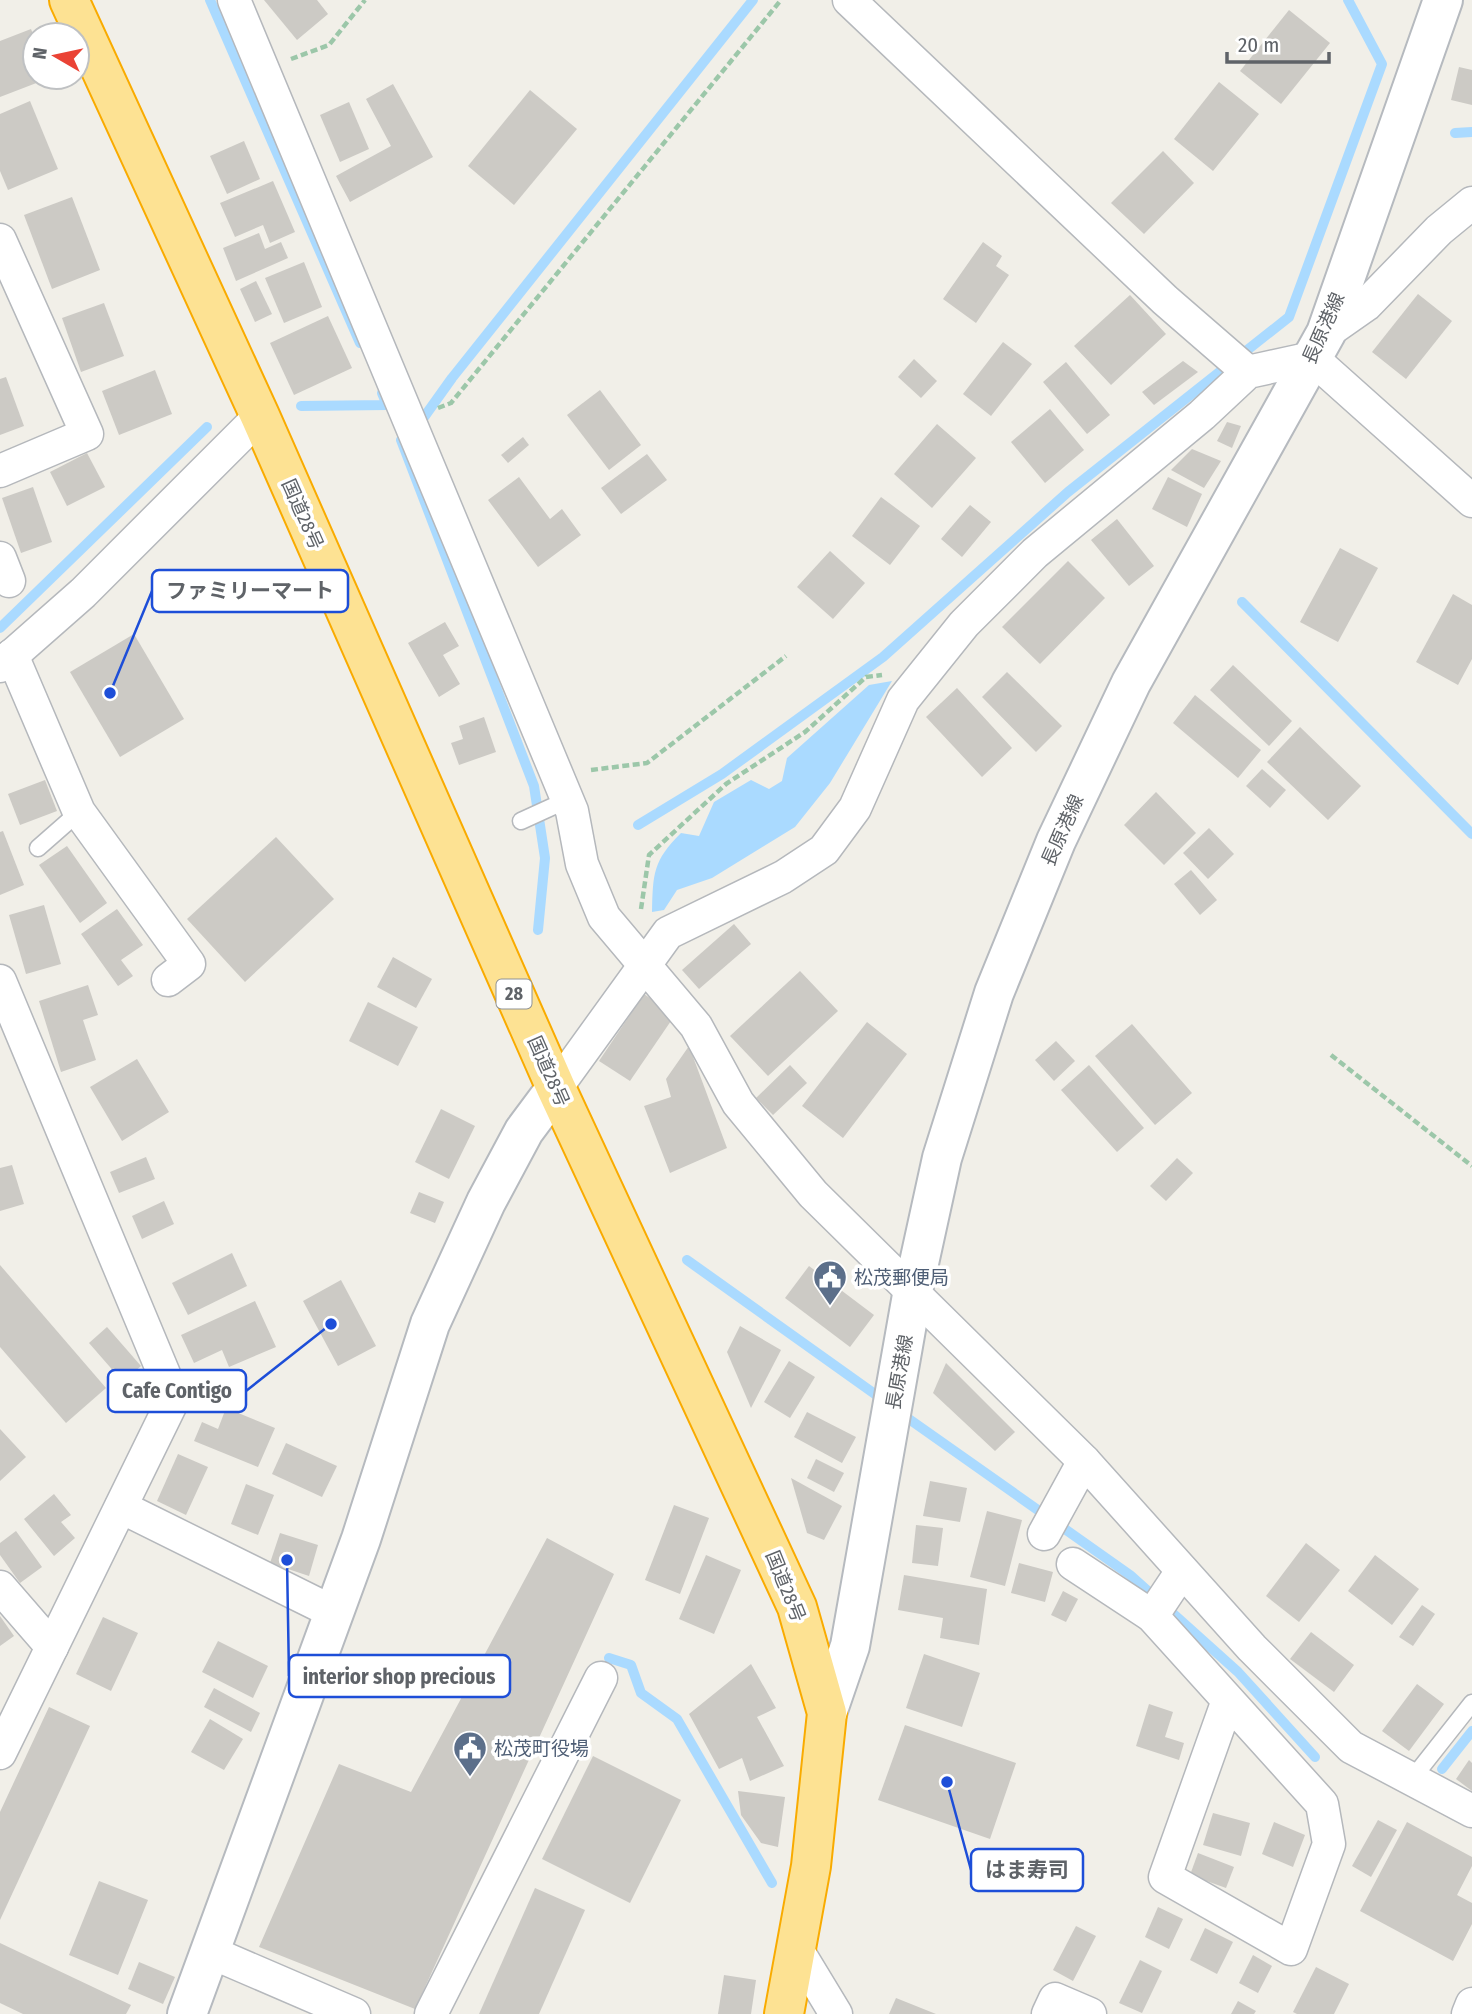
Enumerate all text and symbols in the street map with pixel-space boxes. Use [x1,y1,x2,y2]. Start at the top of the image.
north arrow [21,21,91,91]
scale bar [1227,21,1328,65]
text: 20 m [1238,32,1279,58]
text: N [27,46,52,61]
street label: 長原港線 [1297,289,1349,368]
street label: 国道28号 [277,475,328,553]
callout: ファミリーマート [152,570,348,612]
text: ファミリーマート [166,578,334,604]
street label: 長原港線 [1036,791,1088,870]
road number: 28 [496,979,532,1009]
street label: 国道28号 [523,1032,574,1110]
public building icon: 松茂郵便局 [811,1258,849,1307]
place label: 松茂郵便局 [854,1266,949,1289]
street label: 長原港線 [882,1333,917,1412]
callout: Cafe Contigo [108,1370,246,1412]
text: Cafe Contigo [122,1378,232,1404]
street label: 国道28号 [761,1547,810,1625]
callout: interior shop precious [289,1655,510,1697]
text: interior shop precious [303,1664,495,1690]
public building icon: 松茂町役場 [451,1729,489,1778]
place label: 松茂町役場 [494,1737,589,1760]
callout: はま寿司 [971,1849,1083,1891]
text: はま寿司 [985,1857,1069,1883]

